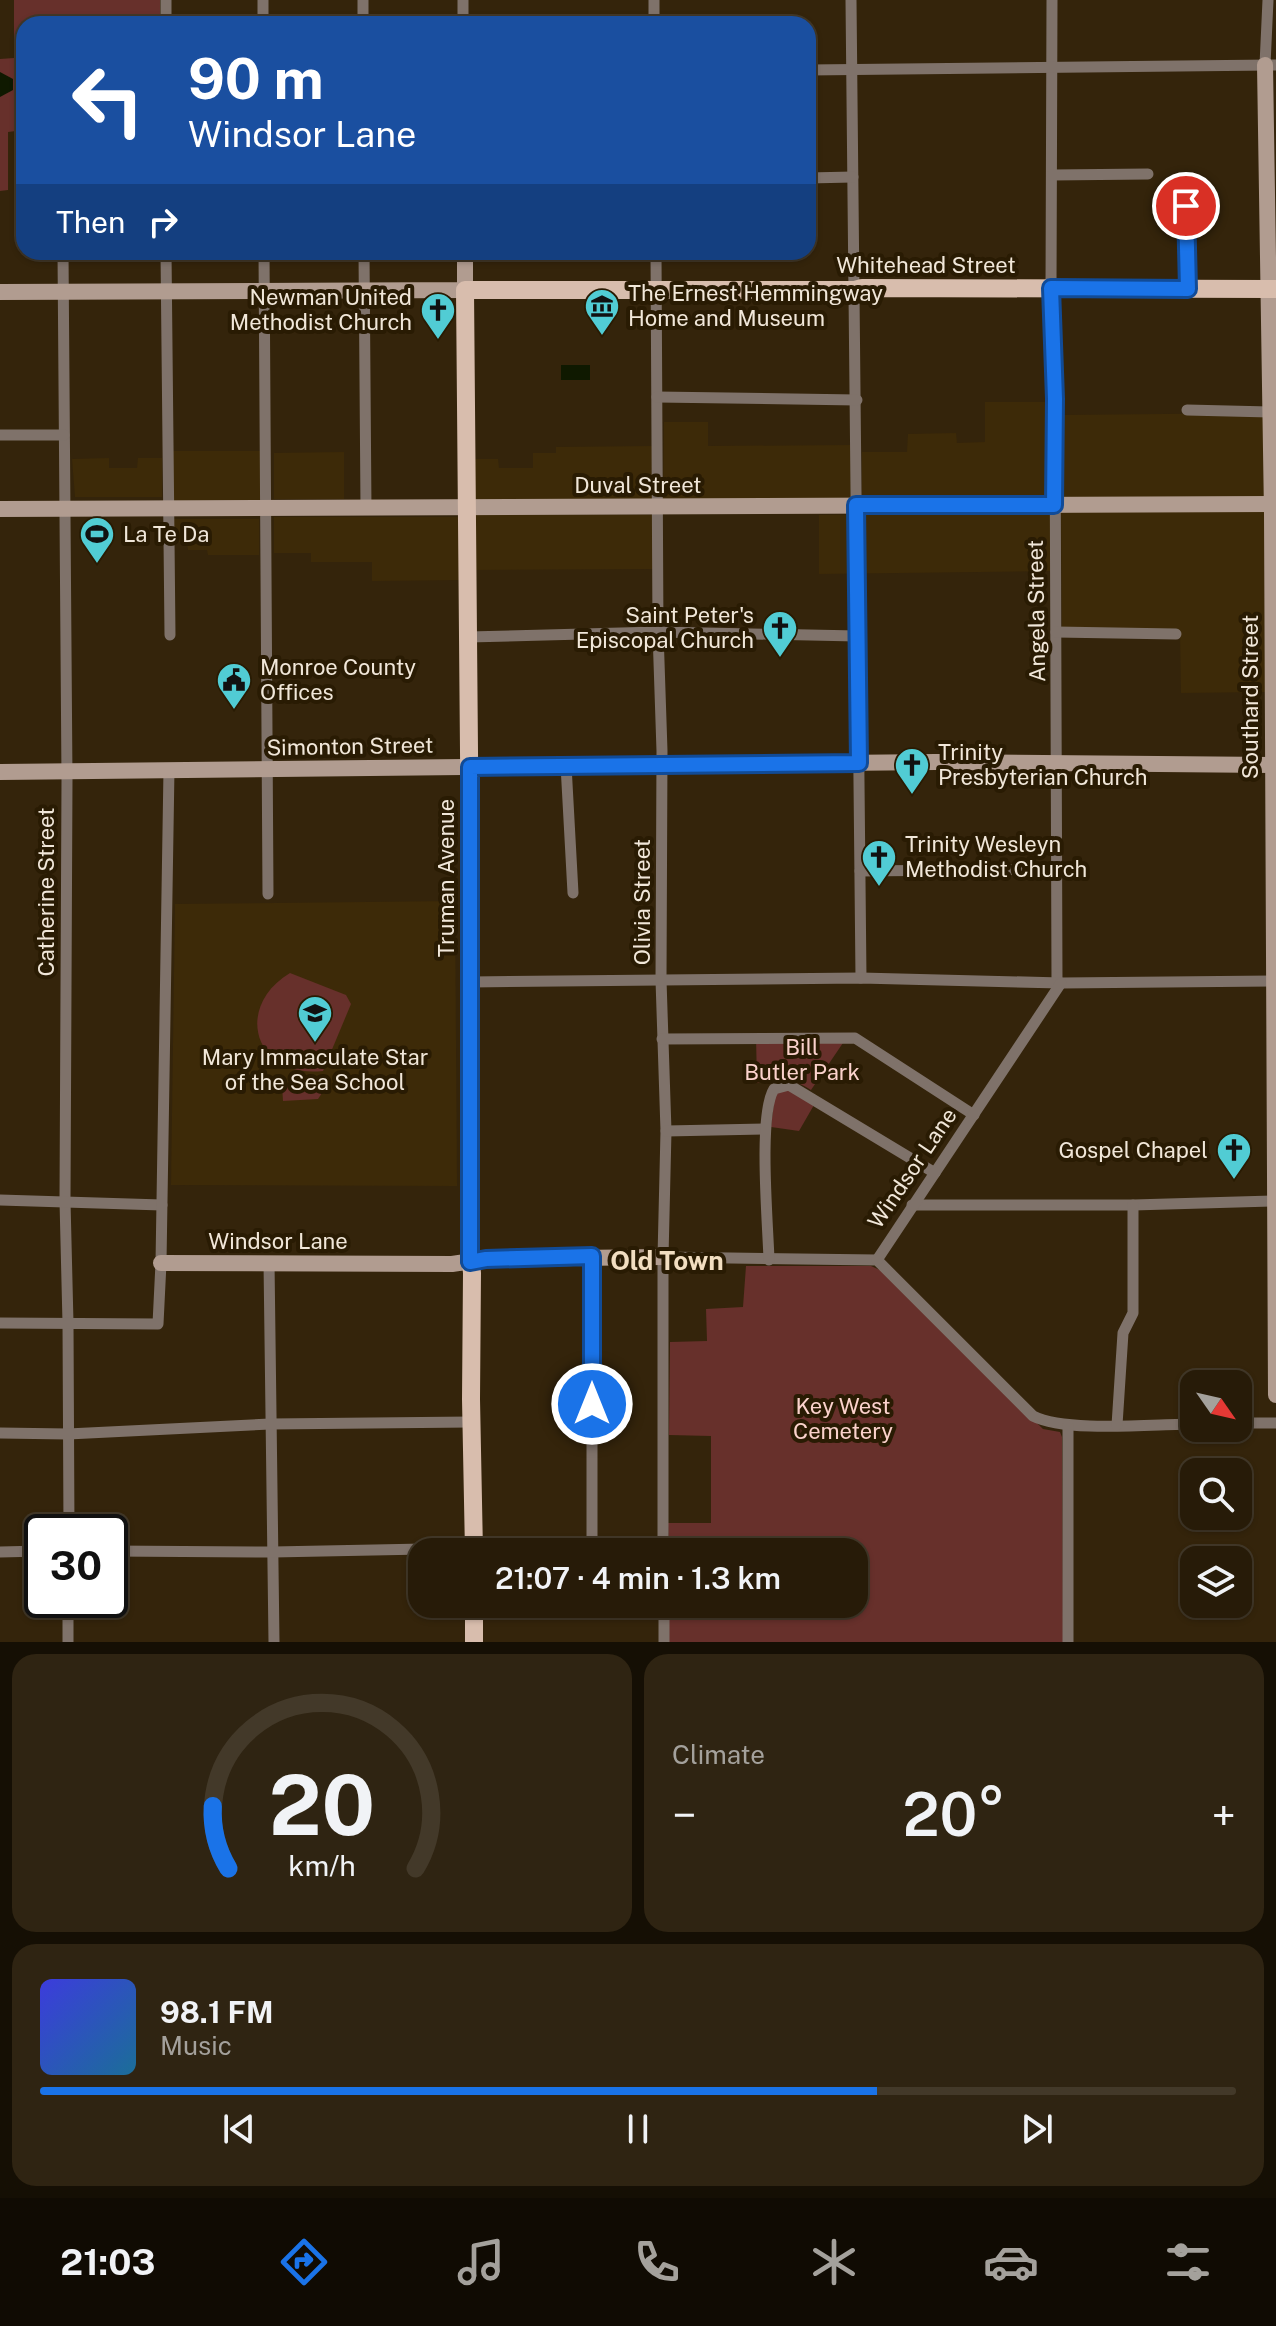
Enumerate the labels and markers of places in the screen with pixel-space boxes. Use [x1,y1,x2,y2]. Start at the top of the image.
pin [1152,172,1220,240]
place label: The Ernest Hemmingway Home and Museum [628,280,883,331]
place label: Newman United Methodist Church [230,284,412,335]
museum icon: The Ernest Hemmingway Home and Museum [583,287,621,337]
church icon: Newman United Methodist Church [419,291,457,341]
sports icon: La Te Da [78,515,116,565]
place label: La Te Da [123,521,209,547]
place label: Saint Peter's Episcopal Church [576,602,754,653]
church icon: Saint Peter's Episcopal Church [761,609,799,659]
place label: Monroe County Offices [260,654,416,705]
public building icon: Monroe County Offices [215,661,253,711]
place label: Trinity Presbyterian Church [938,739,1147,790]
church icon: Trinity Presbyterian Church [893,746,931,796]
place label: Trinity Wesleyn Methodist Church [905,831,1087,882]
church icon: Trinity Wesleyn Methodist Church [860,838,898,888]
school or university icon: Mary Immaculate Star of the Sea School [296,994,334,1044]
place label: Mary Immaculate Star of the Sea School [202,1044,428,1095]
church icon: Gospel Chapel [1215,1131,1253,1181]
place label: Gospel Chapel [1059,1137,1208,1163]

